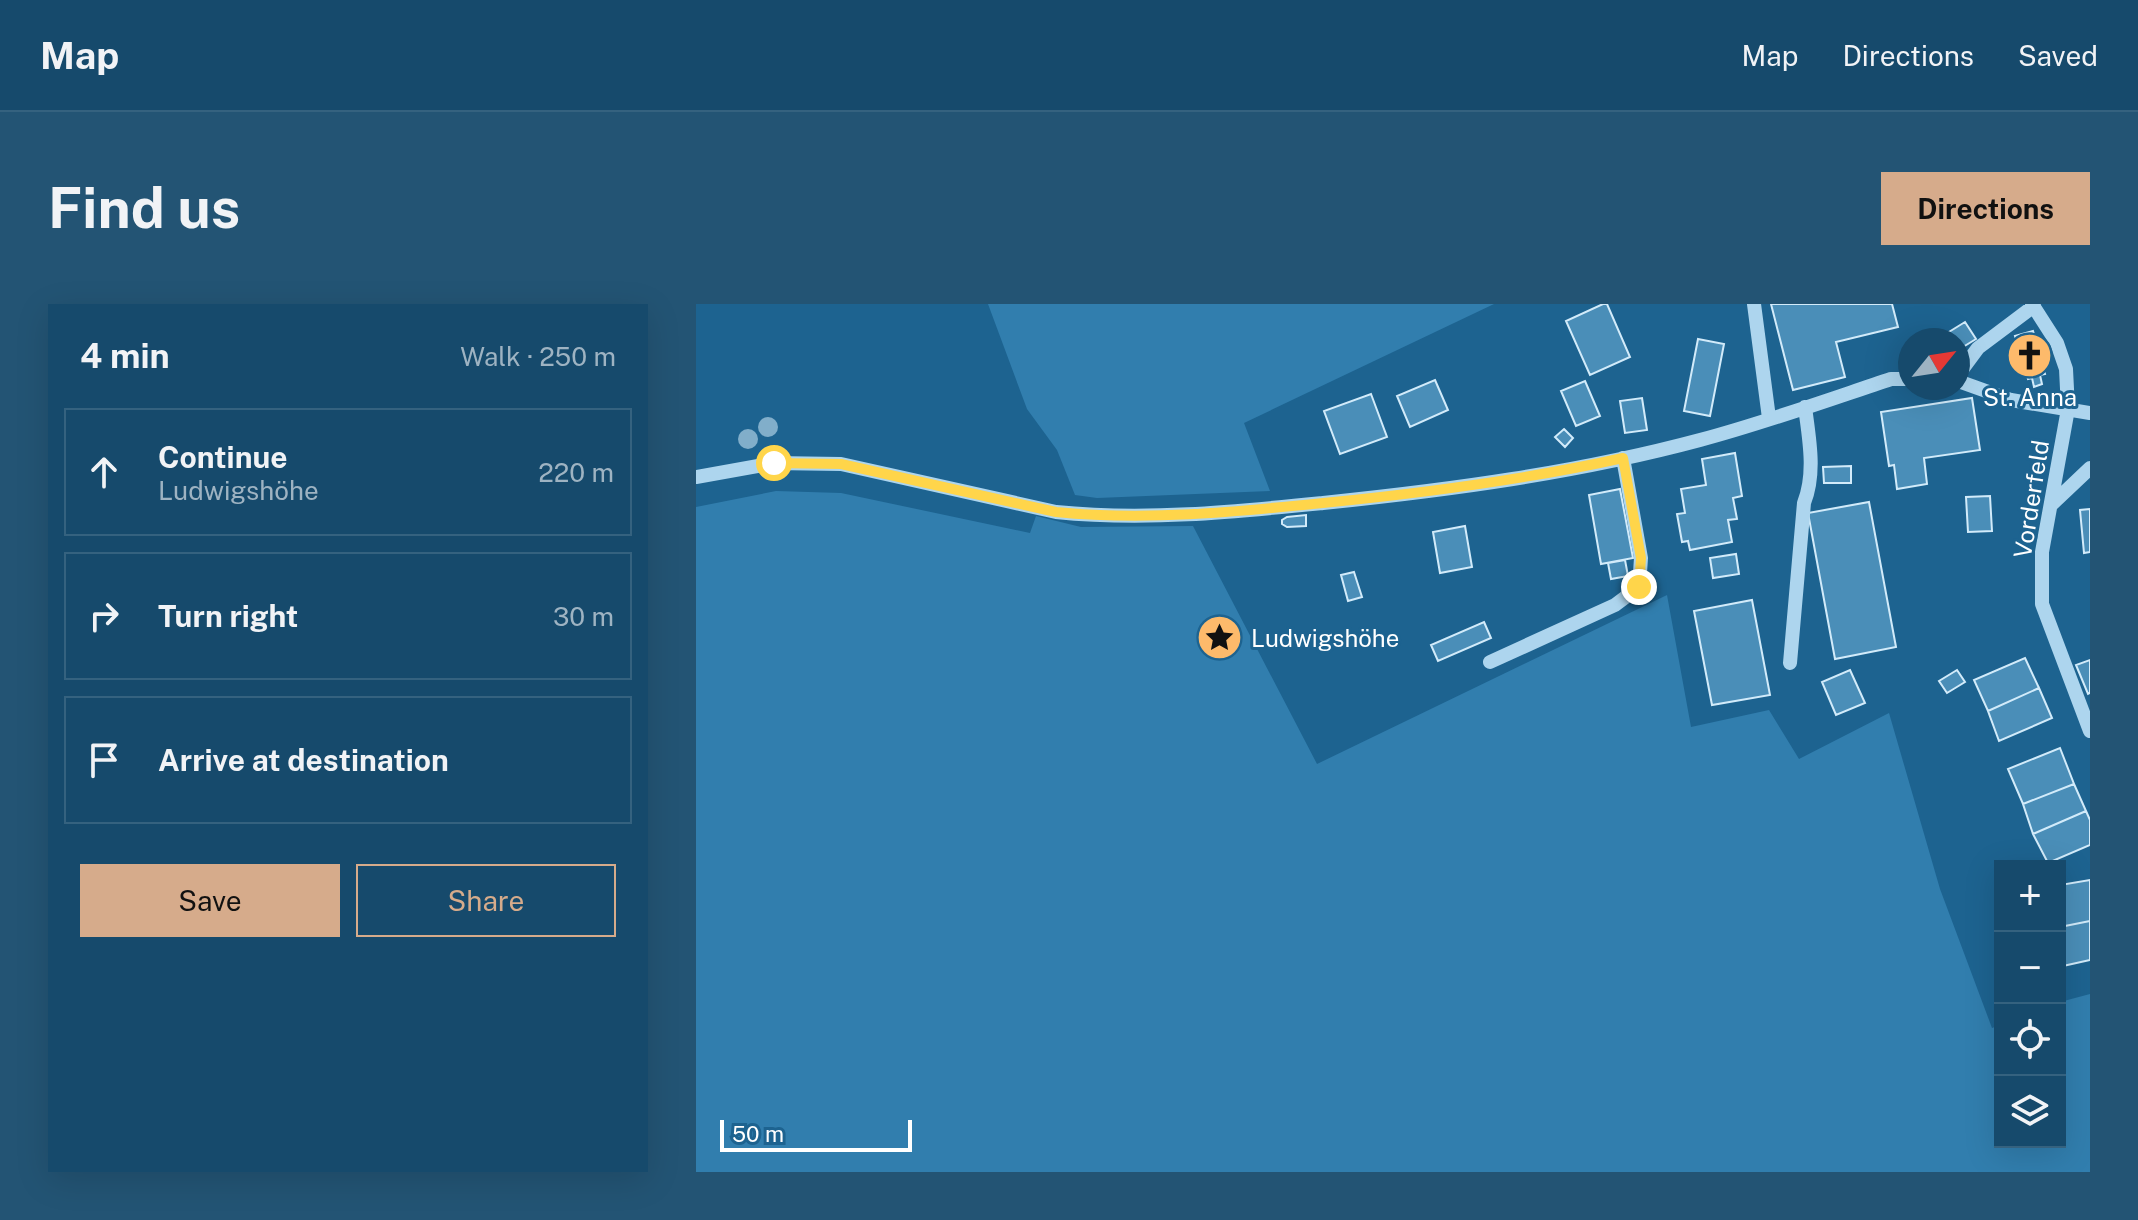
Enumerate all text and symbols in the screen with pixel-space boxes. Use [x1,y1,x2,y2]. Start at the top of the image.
text: Map [40,33,119,78]
text: Map [1742,39,1798,72]
text: Directions [1842,39,1974,72]
text: Saved [2018,39,2098,72]
button: Directions [1881,172,2090,245]
text: Find us [48,175,240,241]
north arrow [1898,328,1970,400]
church icon: St. Anna [2006,331,2054,379]
text: 4 min [80,336,170,376]
text: Walk · 250 m [460,341,616,372]
place label: St. Anna [1983,383,2077,411]
street label: Vorderfeld [2008,438,2054,560]
text: Continue [158,439,288,475]
route start [756,445,792,481]
icon: ahead [82,450,126,494]
text: 220 m [538,457,614,488]
text: Ludwigshöhe [158,475,319,506]
route end [1621,569,1657,605]
icon: right [82,594,126,638]
text: Turn right [158,598,298,634]
text: 30 m [553,601,614,632]
place icon: Ludwigshöhe [1196,614,1244,662]
place label: Ludwigshöhe [1251,624,1399,652]
icon: arrive [82,738,126,782]
text: Arrive at destination [158,742,449,778]
map controls [1994,860,2066,1148]
button: + [1994,860,2066,932]
button: Save [80,864,340,937]
button: Share [356,864,616,937]
button: − [1994,932,2066,1004]
button: locate [1994,1004,2066,1076]
button: layers [1994,1076,2066,1148]
scale bar [720,1116,912,1152]
text: 50 m [732,1121,784,1147]

